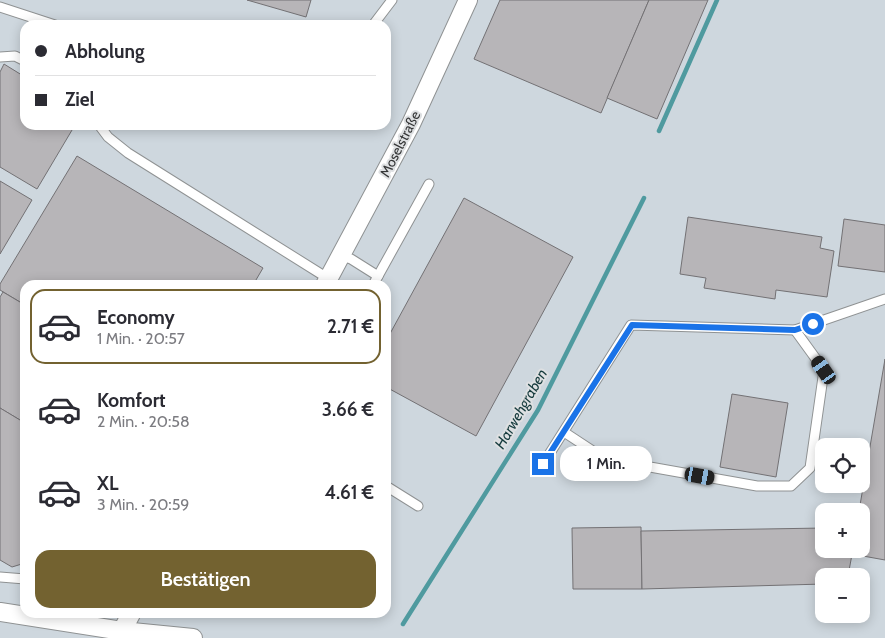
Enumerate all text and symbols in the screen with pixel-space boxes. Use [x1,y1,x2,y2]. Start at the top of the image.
text: Abholung [65,40,144,63]
text: Ziel [65,88,95,111]
street label: Moselstraße [376,108,424,180]
icon: car [37,304,82,349]
text: Economy [97,306,175,329]
route start [802,313,824,335]
text: 2.71 € [327,315,374,338]
text: 1 Min. · 20:57 [97,329,185,348]
car [809,353,838,387]
water label: Harwehgraben [491,366,551,452]
icon: car [37,387,82,432]
text: Komfort [97,389,166,412]
text: 3.66 € [322,398,374,421]
text: 2 Min. · 20:58 [97,412,190,431]
map controls [815,438,870,623]
button: locate [815,438,870,493]
callout: 1 Min. [560,446,653,482]
route end [532,453,554,475]
text: 1 Min. [587,454,625,473]
car [683,466,716,486]
icon: car [37,470,82,515]
text: XL [97,472,118,495]
text: 4.61 € [325,481,374,504]
text: 3 Min. · 20:59 [97,495,189,514]
button: + [815,503,870,558]
button: Bestätigen [35,550,376,608]
button: − [815,568,870,623]

